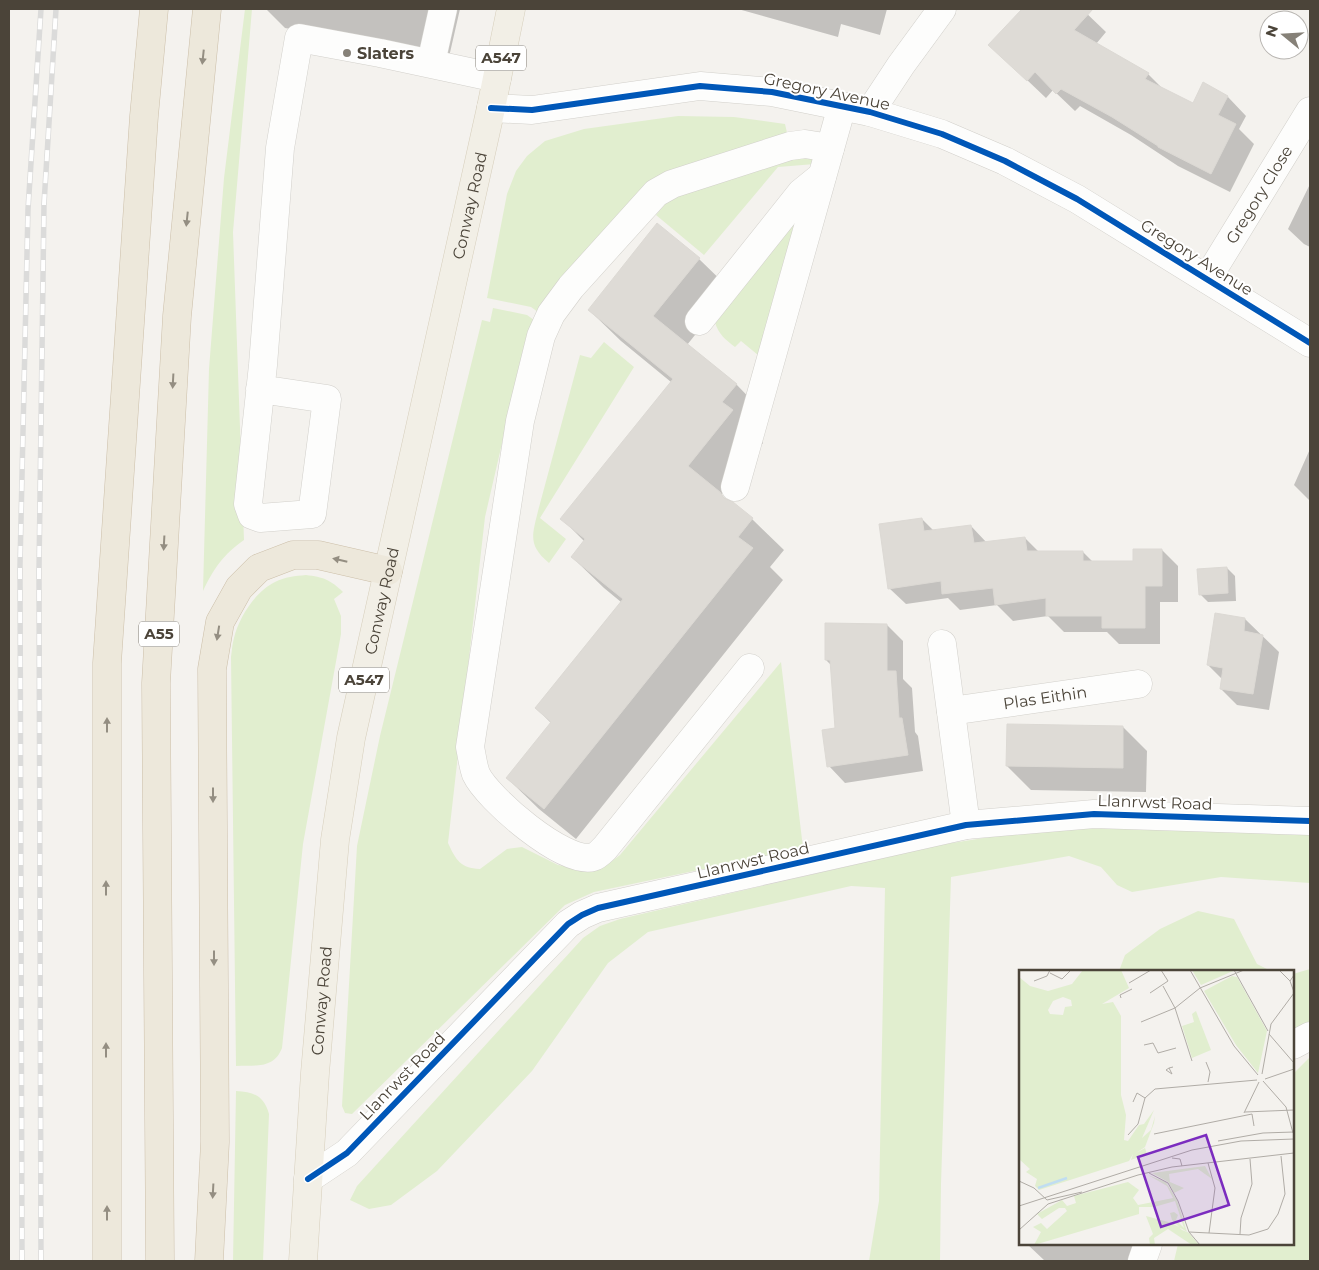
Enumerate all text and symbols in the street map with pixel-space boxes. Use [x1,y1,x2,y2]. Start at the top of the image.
north arrow [1259,10,1309,60]
text: N [1261,23,1282,39]
place label: Slaters [357,44,415,63]
road number: A547 [476,46,526,70]
marker: Slaters [341,47,353,59]
one-way arrow [198,50,206,66]
street label: Gregory Avenue [762,69,892,114]
street label: Gregory Close [1222,142,1296,247]
street label: Conway Road [449,150,491,261]
one-way arrow [182,211,190,227]
street label: Gregory Avenue [1137,215,1256,300]
one-way arrow [169,373,177,389]
one-way arrow [160,535,168,551]
street label: Conway Road [361,546,403,656]
one-way arrow [333,556,348,564]
road number: A55 [139,622,179,646]
one-way arrow [214,625,222,641]
road number: A547 [339,668,389,692]
street label: Plas Eithin [1002,682,1088,713]
one-way arrow [103,717,111,733]
one-way arrow [209,787,217,803]
street label: Llanrwst Road [1097,791,1213,814]
street label: Llanrwst Road [695,838,811,883]
one-way arrow [102,879,110,895]
street label: Conway Road [308,945,336,1056]
one-way arrow [210,950,218,966]
inset map [1019,970,1294,1245]
street label: Llanrwst Road [356,1028,449,1124]
one-way arrow [102,1042,110,1058]
one-way arrow [208,1183,216,1199]
one-way arrow [102,1204,110,1220]

